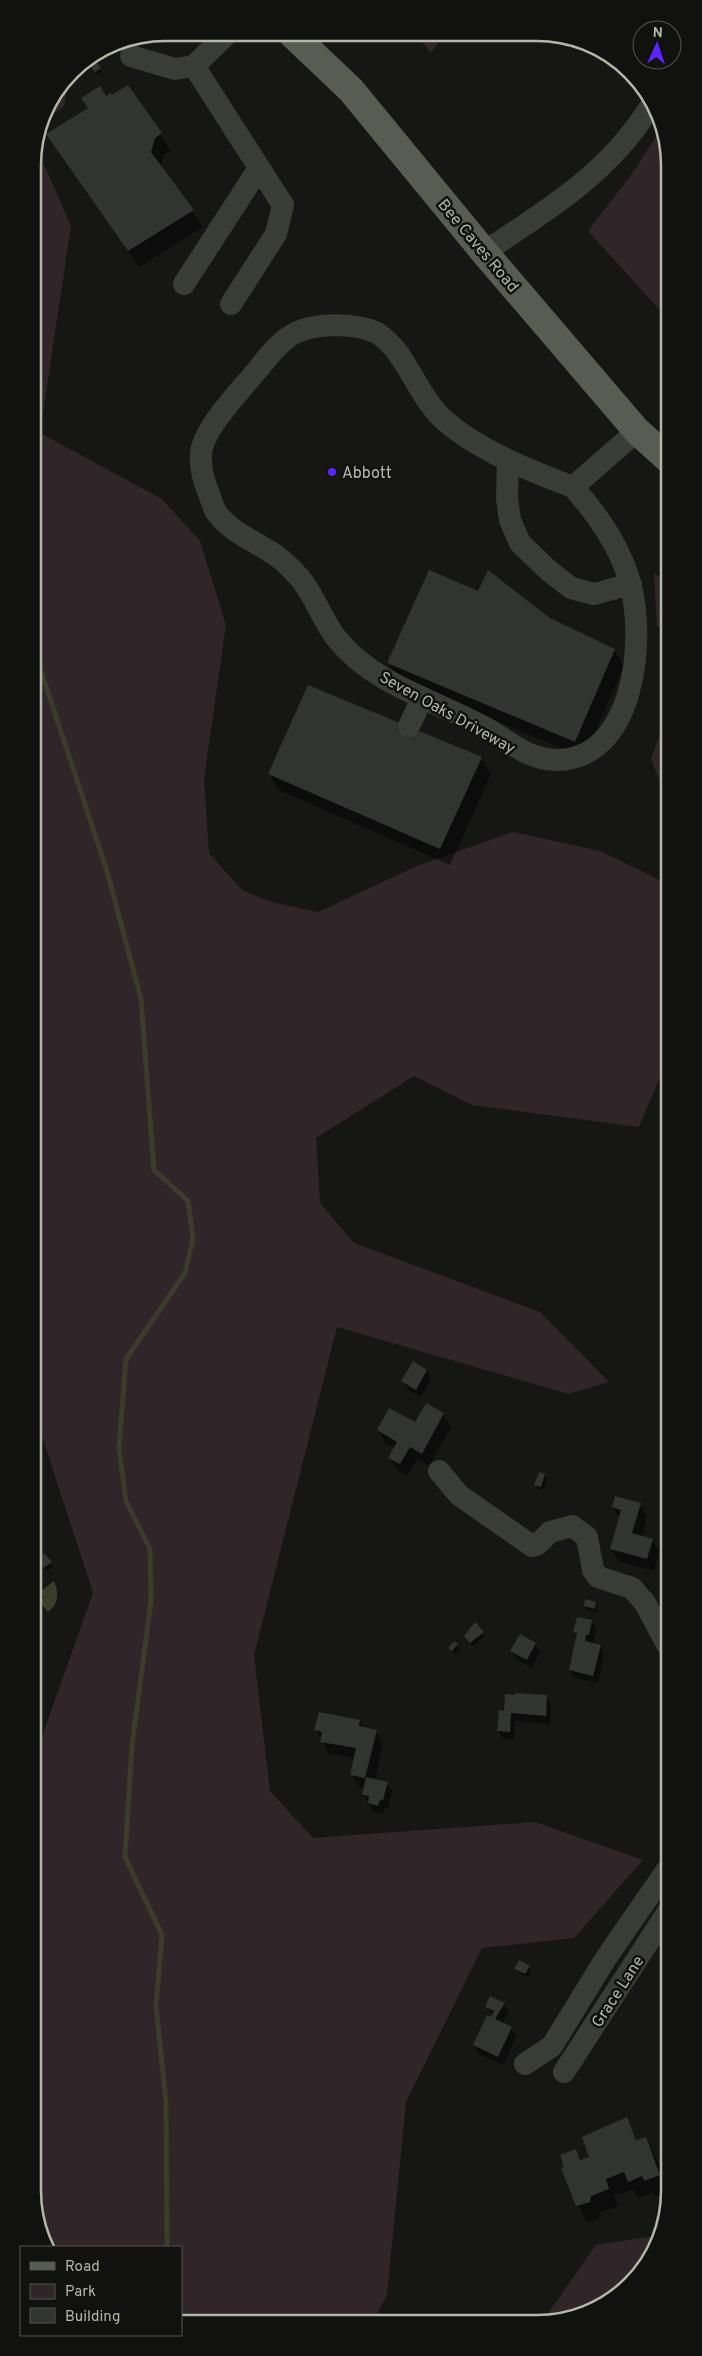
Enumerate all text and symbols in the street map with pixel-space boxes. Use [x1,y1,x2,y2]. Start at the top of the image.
north arrow [632,20,682,70]
text: N [652,25,663,42]
street label: Bee Caves Road [433,196,522,297]
place label: Abbott [342,464,392,484]
marker: Abbott [326,466,338,478]
street label: Seven Oaks Driveway [376,668,519,759]
street label: Grace Lane [588,1952,649,2032]
legend [20,2246,182,2336]
text: Road [65,2258,100,2277]
text: Park [65,2283,96,2302]
text: Building [65,2308,120,2327]

